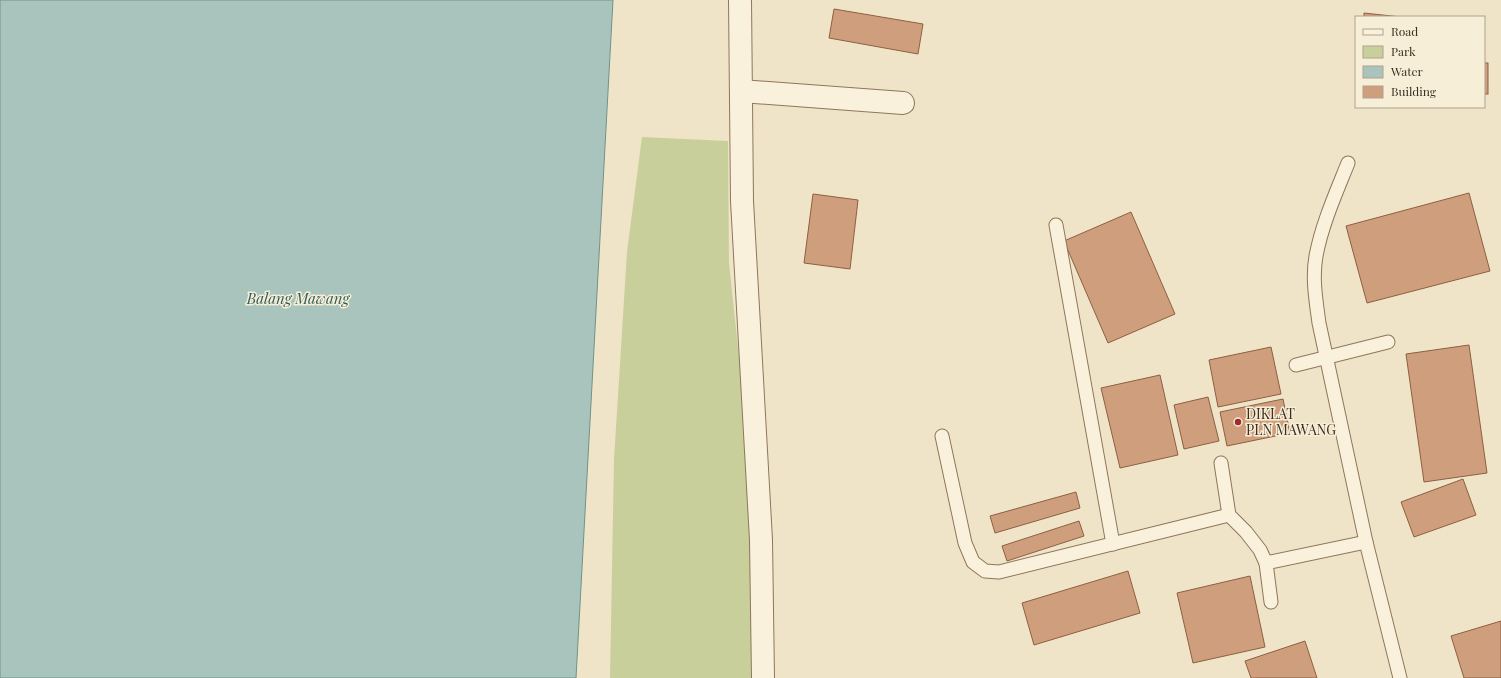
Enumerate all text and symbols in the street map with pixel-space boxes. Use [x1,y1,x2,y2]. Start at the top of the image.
legend [1355,16,1485,108]
text: Road [1391,23,1418,39]
text: Park [1391,43,1416,59]
text: Water [1390,63,1424,79]
text: Building [1391,83,1437,99]
water label: Balang Mawang [246,288,351,308]
place label: DIKLAT PLN MAWANG [1246,404,1336,439]
marker: DIKLAT PLN MAWANG [1233,417,1243,427]

